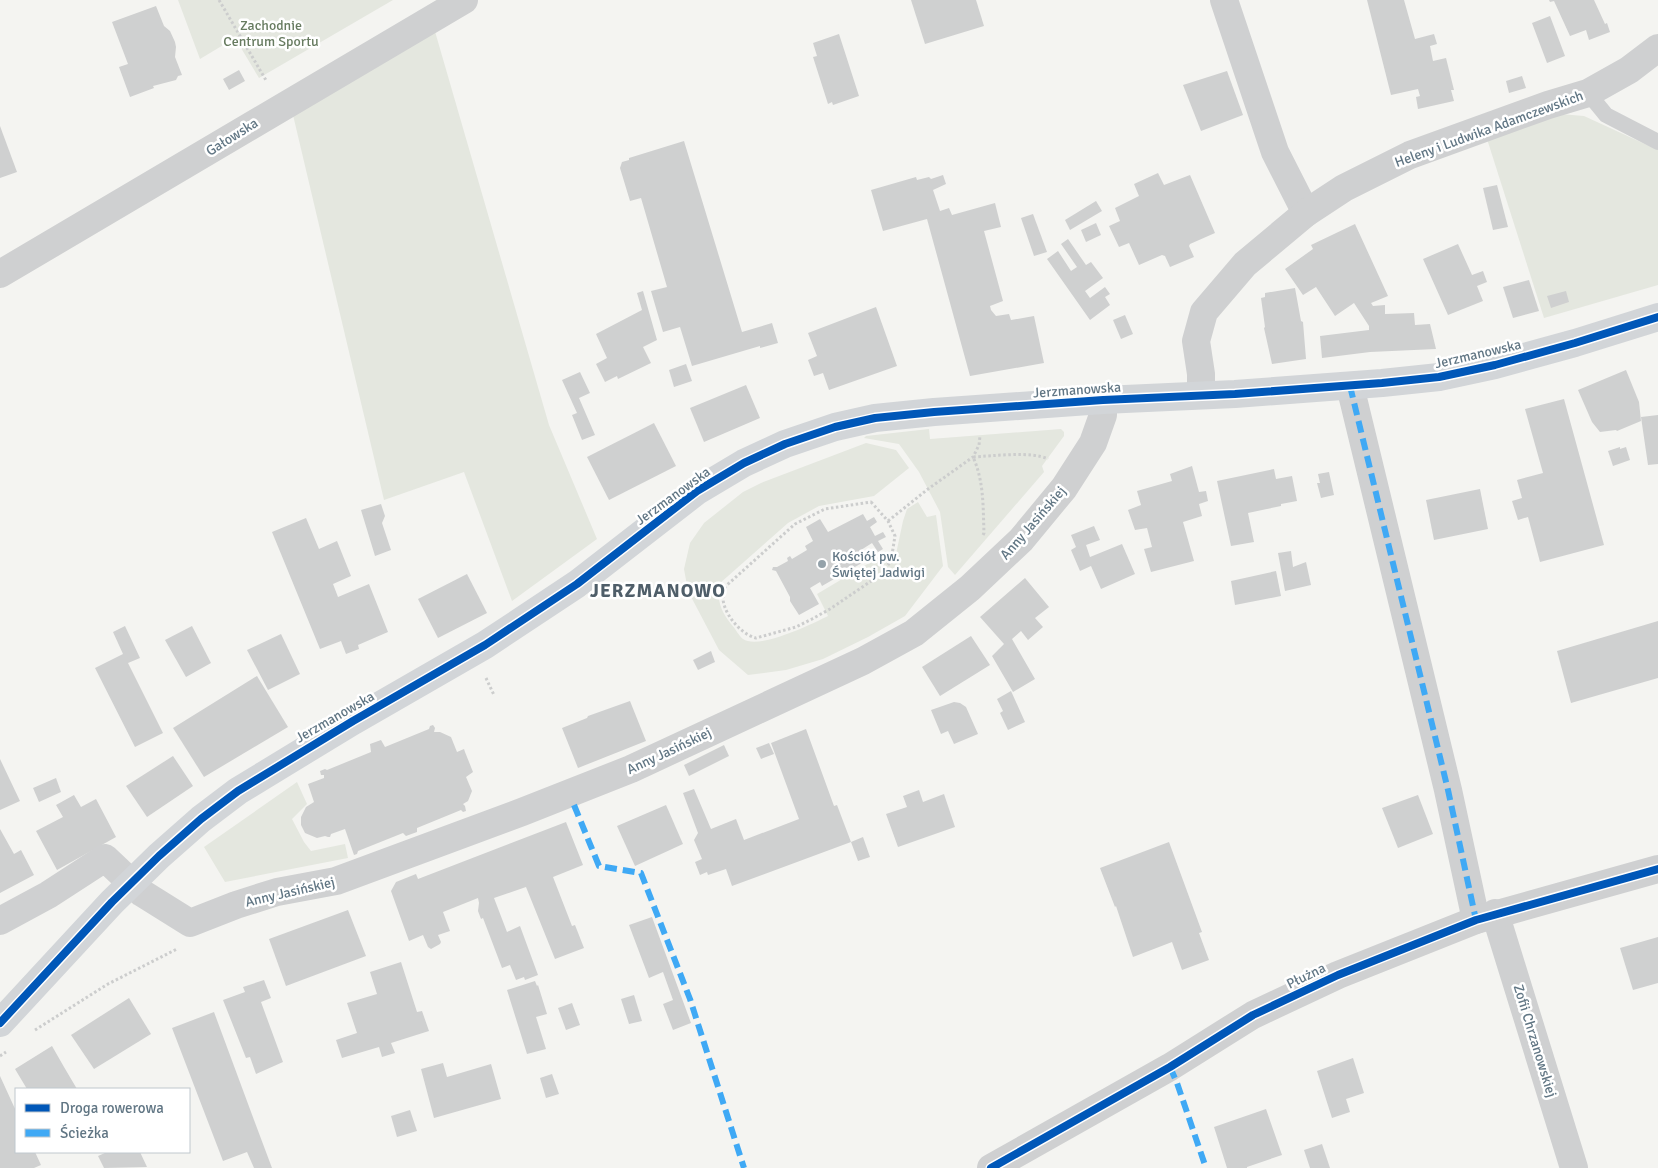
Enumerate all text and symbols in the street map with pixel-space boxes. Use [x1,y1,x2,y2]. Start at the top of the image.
park label: Zachodnie Centrum Sportu [223,17,319,50]
street label: Heleny i Ludwika Adamczewskich [1392,87,1586,171]
street label: Gałowska [203,114,261,160]
street label: Jerzmanowska [1433,336,1523,372]
street label: Jerzmanowska [1032,378,1122,402]
street label: Jerzmanowska [632,463,714,529]
street label: Anny Jasińskiej [997,483,1069,563]
place label: Kościół pw. Świętej Jadwigi [832,548,925,581]
marker: Kościół pw. Świętej Jadwigi [816,558,828,570]
district label: JERZMANOWO [590,579,726,603]
street label: Jerzmanowska [293,688,377,746]
street label: Anny Jasińskiej [624,724,714,778]
street label: Anny Jasińskiej [243,873,337,911]
street label: Płużna [1284,959,1328,993]
street label: Zofii Chrzanowskiej [1510,983,1560,1099]
legend [15,1088,190,1153]
text: Droga rowerowa [60,1099,164,1117]
text: Ścieżka [60,1123,109,1142]

